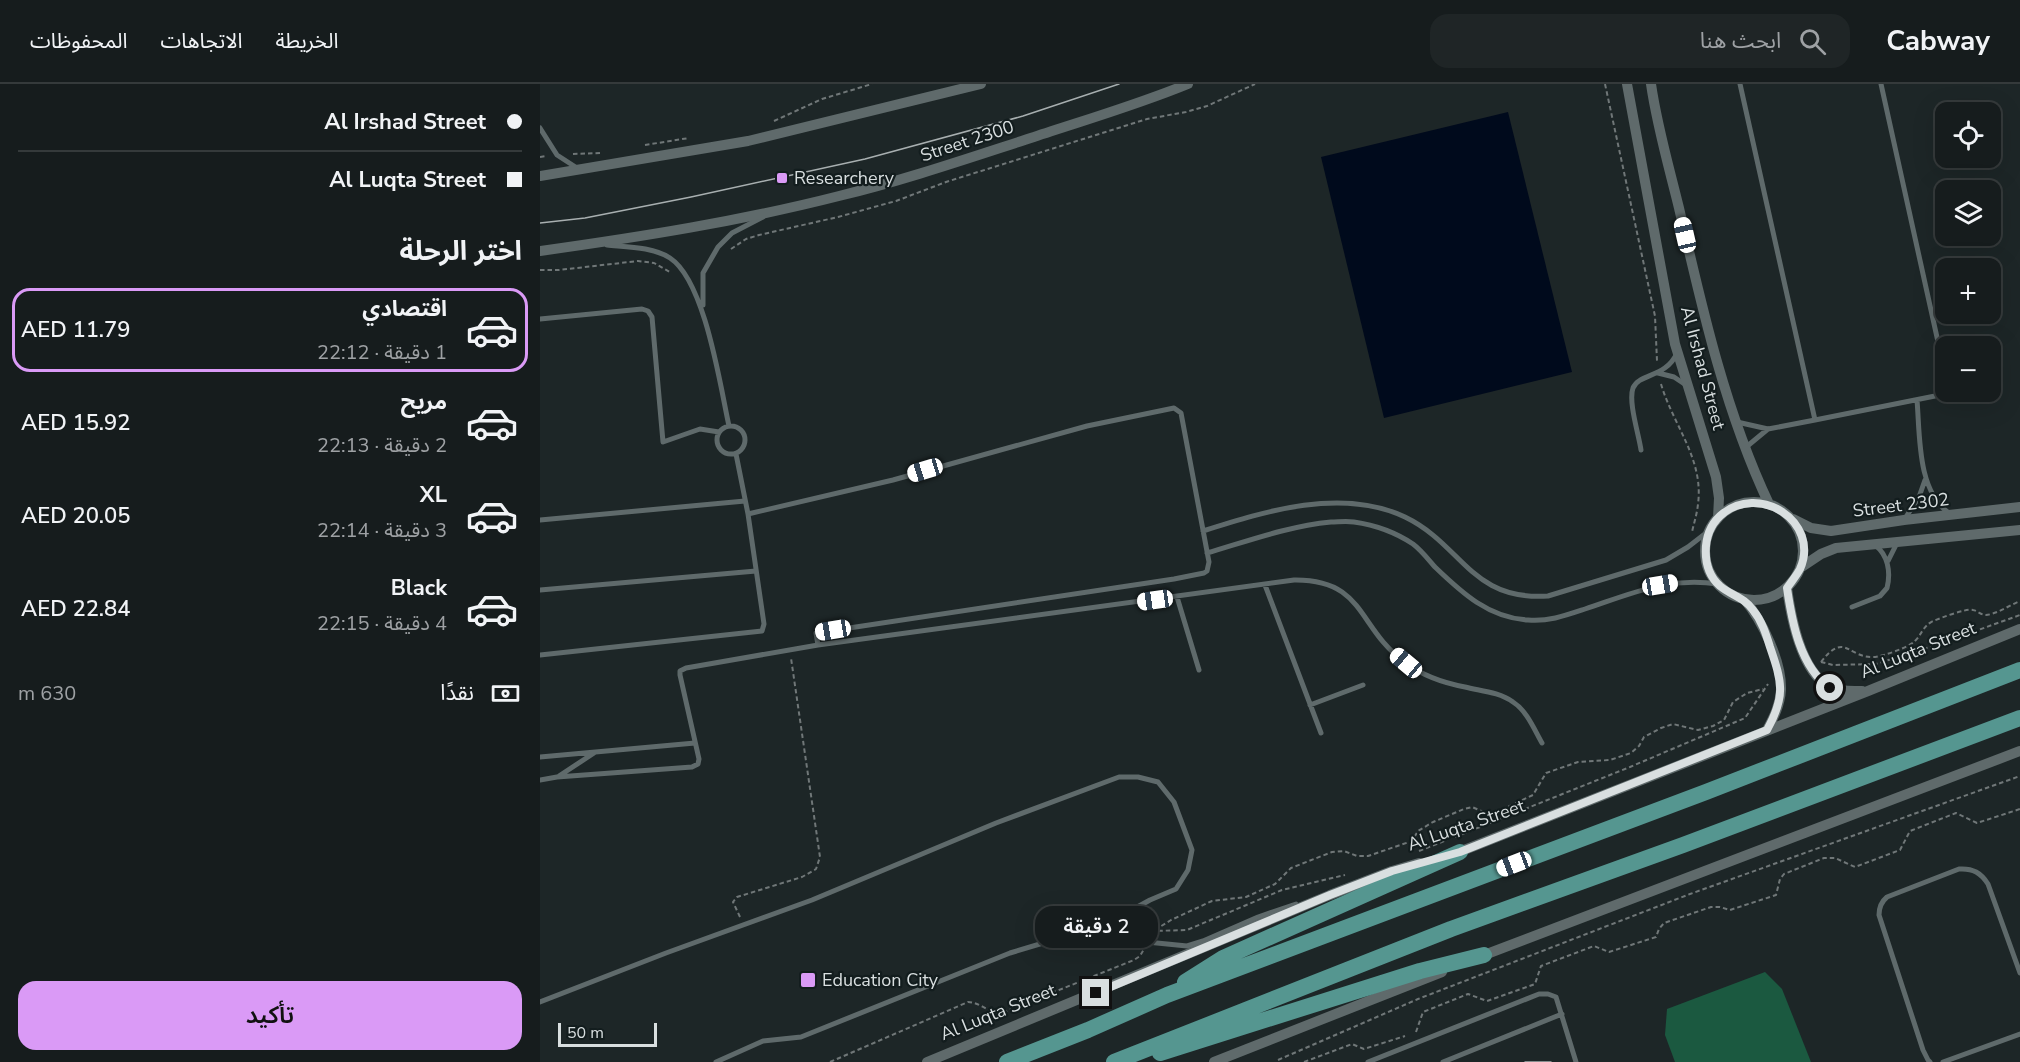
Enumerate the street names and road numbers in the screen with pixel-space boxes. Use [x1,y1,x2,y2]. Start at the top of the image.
street label: Street 2300 [917,115,1017,167]
street label: Al Irshad Street [1675,304,1731,433]
street label: Street 2302 [1851,487,1951,523]
street label: Al Luqta Street [1857,616,1980,684]
street label: Al Luqta Street [1404,793,1529,856]
street label: Al Luqta Street [937,978,1060,1046]

